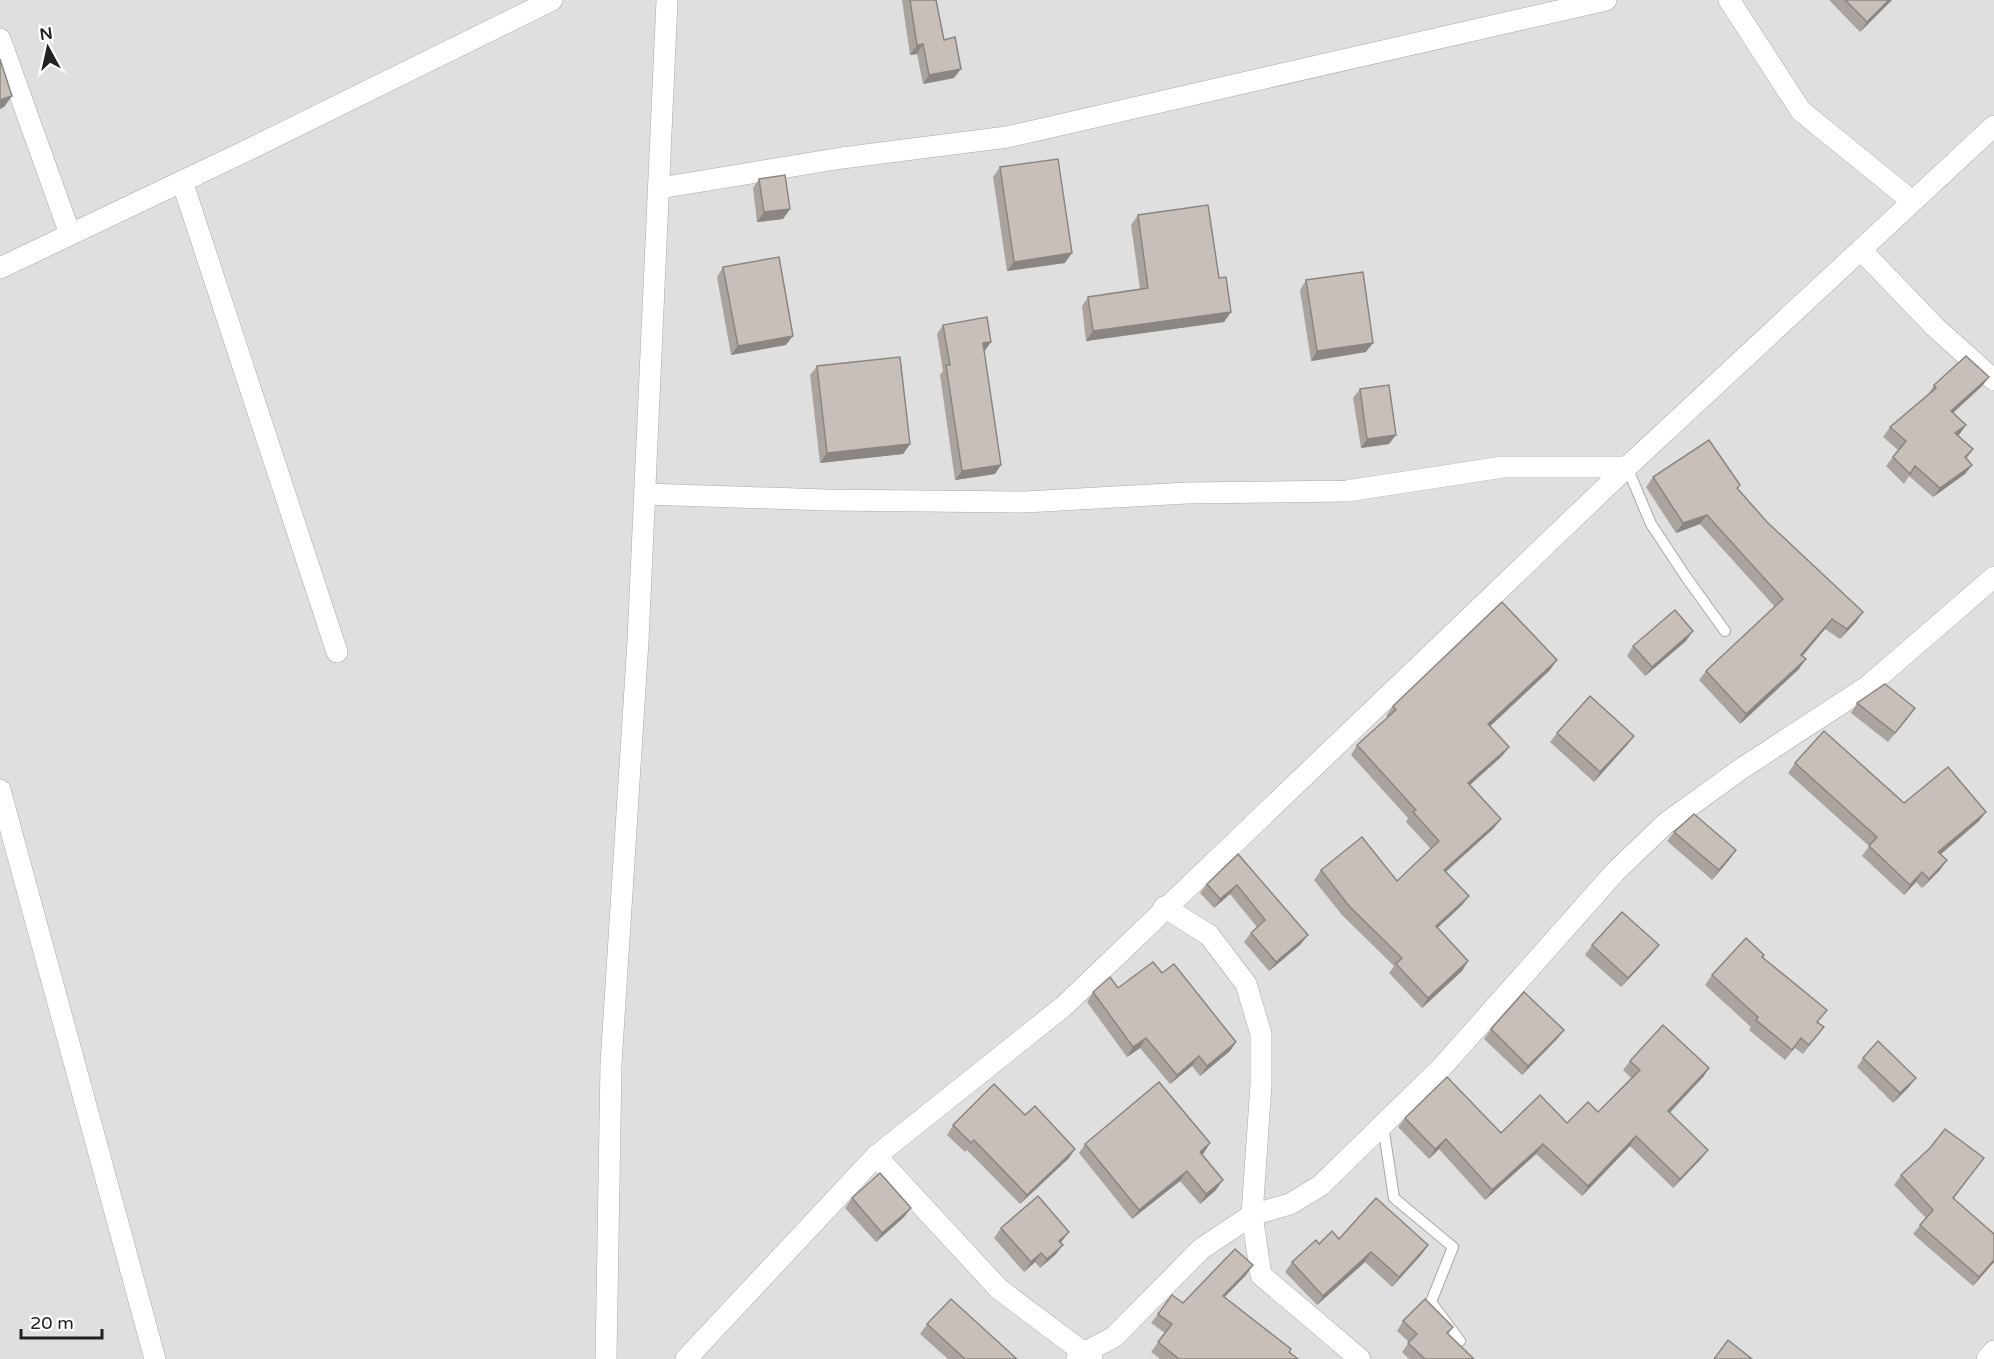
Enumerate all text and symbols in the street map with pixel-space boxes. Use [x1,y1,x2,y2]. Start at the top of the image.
north arrow [18,18,78,78]
text: N [38,23,54,45]
scale bar [21,1302,102,1340]
text: 20 m [30,1312,74,1334]

